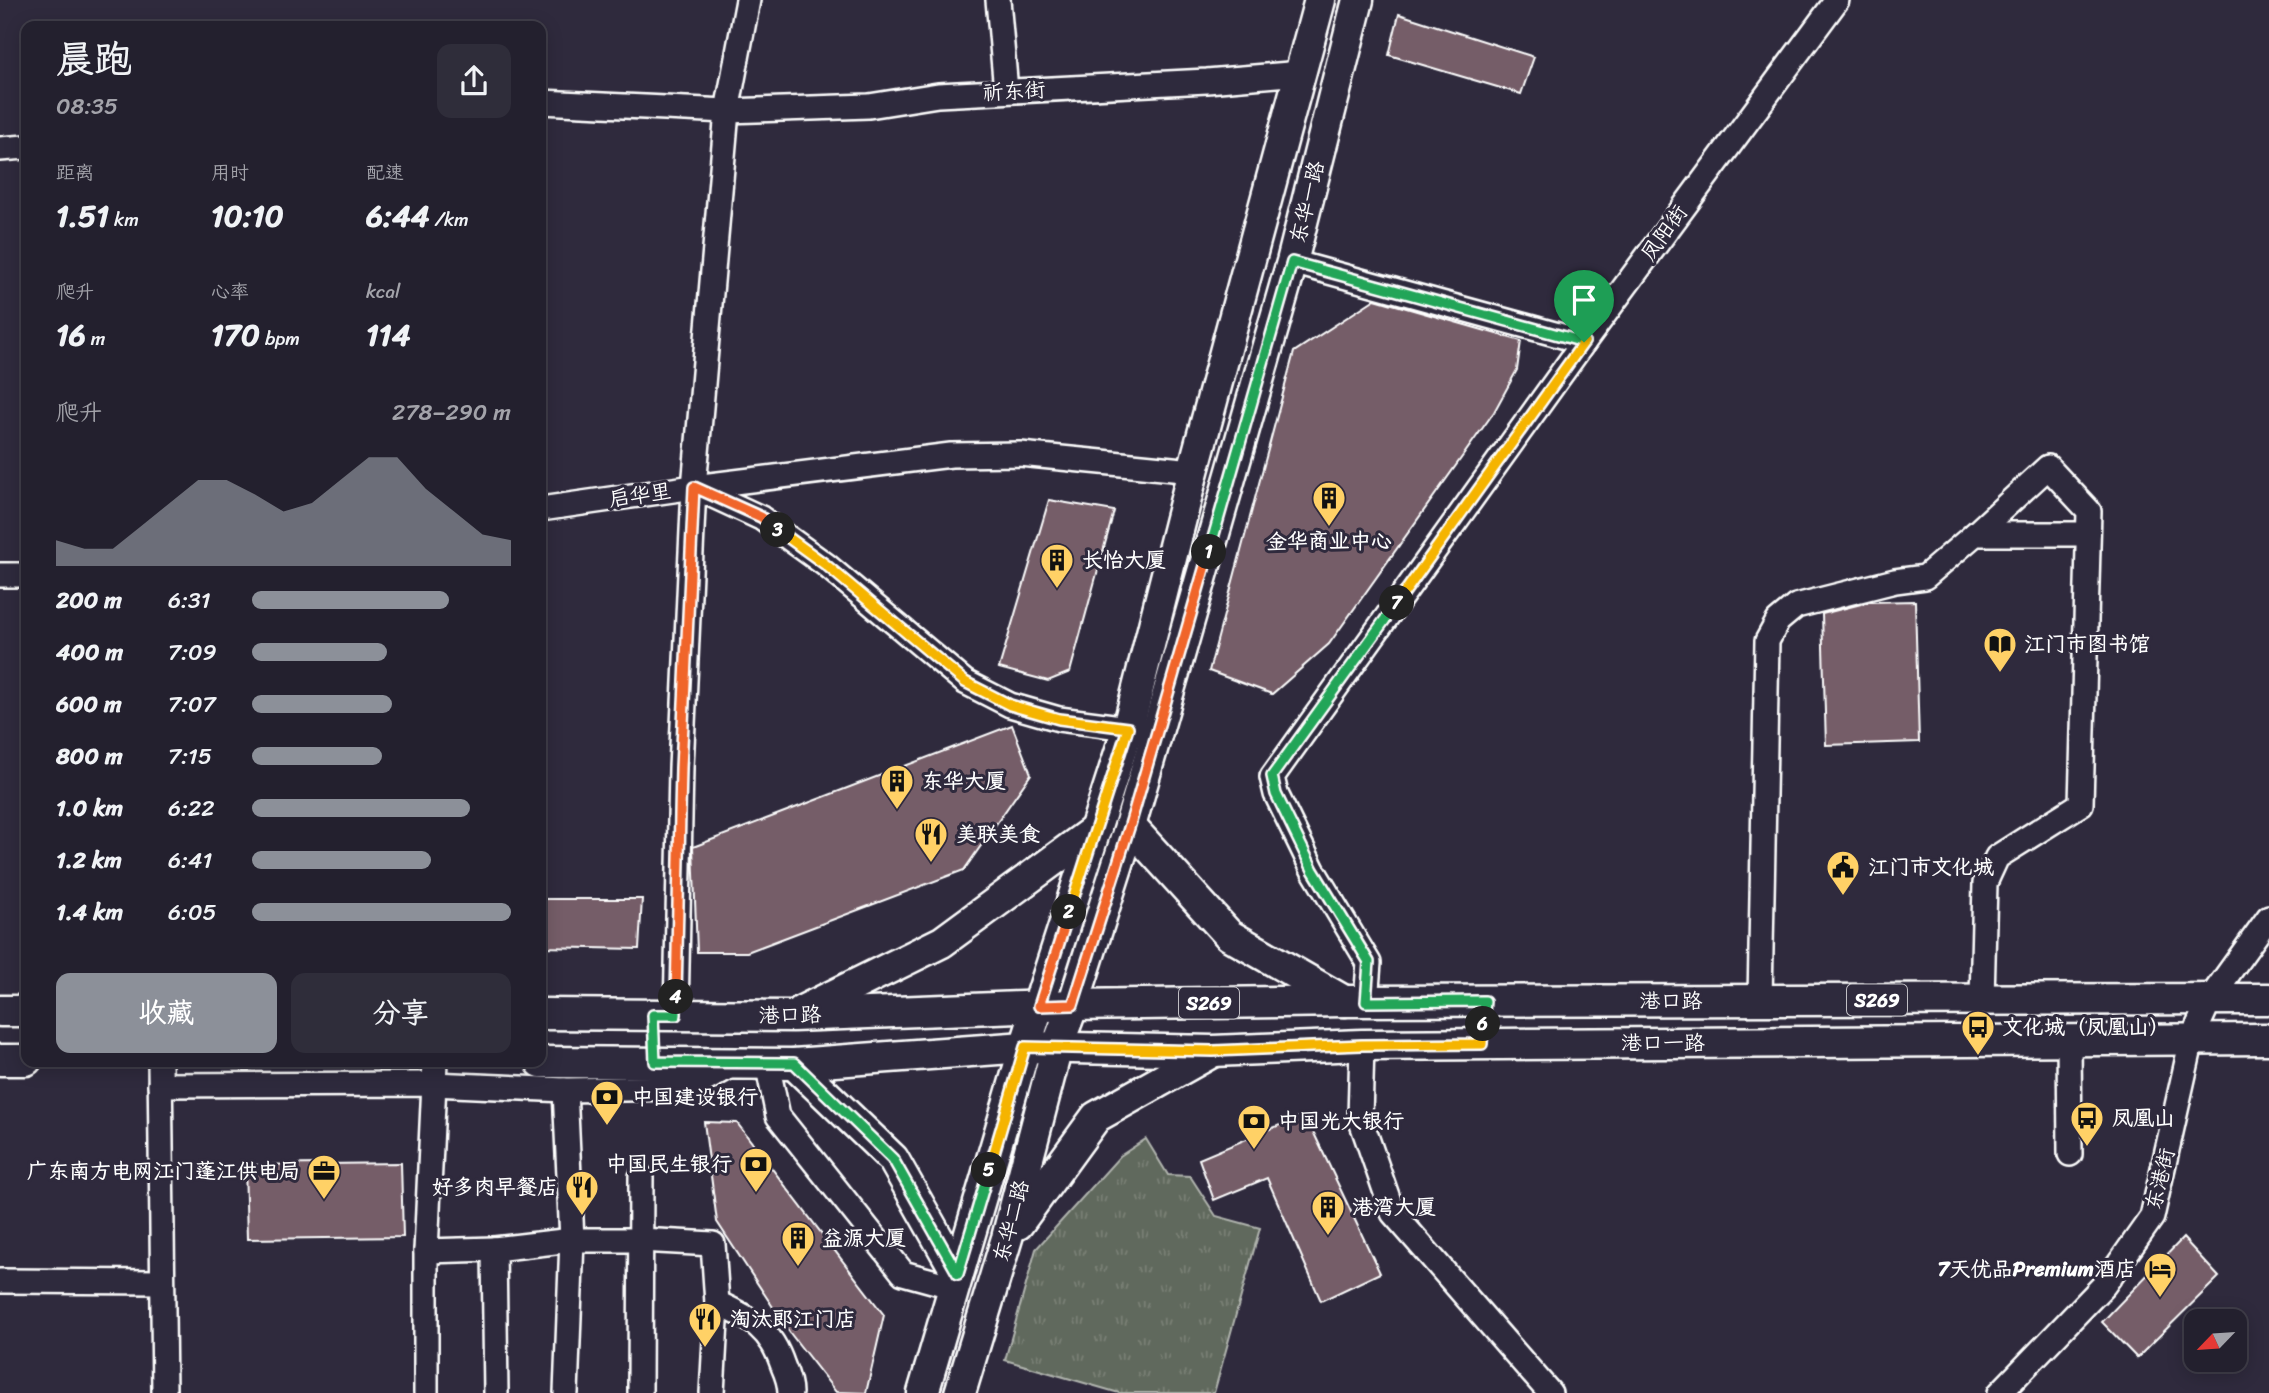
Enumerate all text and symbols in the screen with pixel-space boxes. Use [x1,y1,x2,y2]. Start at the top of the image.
text: 晨跑 [56,26,132,93]
button: share [437,44,511,118]
street label: 祈东街 [982,70,1046,112]
text: 08:35 [56,86,118,127]
text: 距离 [56,156,94,189]
text: 用时 [211,156,249,189]
text: 配速 [366,156,404,189]
street label: 东华一路 [1278,157,1336,247]
text: 1.51 [56,189,109,243]
text: 10:10 [211,189,284,243]
text: 6:44 [366,189,430,243]
street label: 凤阳街 [1630,196,1698,270]
text: km [109,203,139,236]
text: /km [430,203,469,236]
pin [1554,270,1614,342]
text: 爬升 [56,275,94,308]
text: 心率 [211,275,249,308]
text: kcal [366,275,401,308]
icon: arrive [1565,281,1603,319]
text: 16 [56,308,86,362]
text: 170 [211,308,260,362]
text: 114 [366,308,411,362]
text: m [86,322,105,355]
text: bpm [260,322,300,355]
text: 爬升 [56,392,102,433]
text: 278–290 m [392,392,511,433]
street label: 启华里 [606,472,674,518]
building icon: 金华商业中心 [1310,479,1348,528]
pin: 3 [760,512,796,548]
text: 3 [772,513,783,546]
place label: 金华商业中心 [1266,522,1392,560]
pin: 1 [1192,534,1226,570]
text: 1 [1204,535,1213,568]
building icon: 长怡大厦 [1038,541,1076,590]
place label: 长怡大厦 [1082,541,1166,579]
text: 200 m [56,580,122,621]
text: 6:31 [168,580,211,621]
pin: 7 [1380,586,1414,620]
text: 7 [1391,586,1402,619]
library icon: 江门市图书馆 [1981,625,2019,674]
place label: 江门市图书馆 [2024,625,2150,663]
text: 400 m [56,632,123,673]
text: 7:09 [168,632,217,673]
text: 600 m [56,684,122,725]
text: 7:07 [168,684,216,725]
text: 800 m [56,736,123,777]
text: 7:15 [168,736,212,777]
building icon: 东华大厦 [878,762,916,811]
place label: 东华大厦 [922,762,1006,800]
text: 1.0 km [56,788,123,829]
text: 6:22 [168,788,215,829]
restaurant icon: 美联美食 [912,815,950,864]
place label: 美联美食 [956,815,1040,853]
text: 1.2 km [56,840,122,881]
text: 6:41 [168,840,212,881]
public building icon: 江门市文化城 [1824,848,1862,897]
place label: 江门市文化城 [1868,848,1994,886]
text: 1.4 km [56,892,123,933]
text: 6:05 [168,892,217,933]
pin: 2 [1052,894,1086,930]
text: 2 [1063,895,1074,928]
button: 收藏 [56,973,277,1053]
button: 分享 [291,973,511,1053]
pin: 4 [658,979,694,1014]
text: 4 [670,980,681,1013]
street label: 港口路 [1640,982,1703,1020]
road number: S269 [1847,984,1907,1016]
road number: S269 [1179,987,1239,1018]
street label: 港口路 [758,995,822,1035]
pin: 6 [1466,1006,1500,1042]
text: 6 [1477,1007,1488,1040]
bus stop icon: 文化城（凤凰山） [1959,1008,1997,1057]
place label: 文化城（凤凰山） [2002,1008,2170,1046]
street label: 港口一路 [1621,1024,1705,1062]
bank icon: 中国建设银行 [588,1078,626,1127]
place label: 中国建设银行 [632,1078,758,1116]
bus stop icon: 凤凰山 [2068,1099,2106,1148]
place label: 凤凰山 [2112,1099,2175,1137]
bank icon: 中国光大银行 [1235,1102,1273,1151]
place label: 中国光大银行 [1278,1102,1404,1140]
street label: 东港街 [2134,1144,2186,1214]
place label: 中国民生银行 [606,1145,732,1183]
bank icon: 中国民生银行 [737,1145,775,1194]
place label: 广东南方电网江门蓬江供电局 [27,1152,300,1190]
office icon: 广东南方电网江门蓬江供电局 [305,1152,343,1201]
pin: 5 [972,1152,1006,1188]
text: 5 [983,1153,994,1186]
place label: 好多肉早餐店 [432,1168,558,1206]
restaurant icon: 好多肉早餐店 [563,1168,601,1217]
street label: 东华二路 [982,1176,1040,1266]
building icon: 港湾大厦 [1309,1188,1347,1237]
place label: 港湾大厦 [1352,1188,1436,1226]
building icon: 益源大厦 [779,1219,817,1268]
place label: 益源大厦 [822,1219,906,1257]
place label: 7天优品Premium酒店 [1938,1250,2136,1288]
hotel icon: 7天优品Premium酒店 [2141,1250,2179,1299]
restaurant icon: 淘汰郎江门店 [686,1300,724,1349]
place label: 淘汰郎江门店 [730,1300,856,1338]
north arrow [2184,1309,2247,1372]
map controls [2184,1309,2247,1372]

